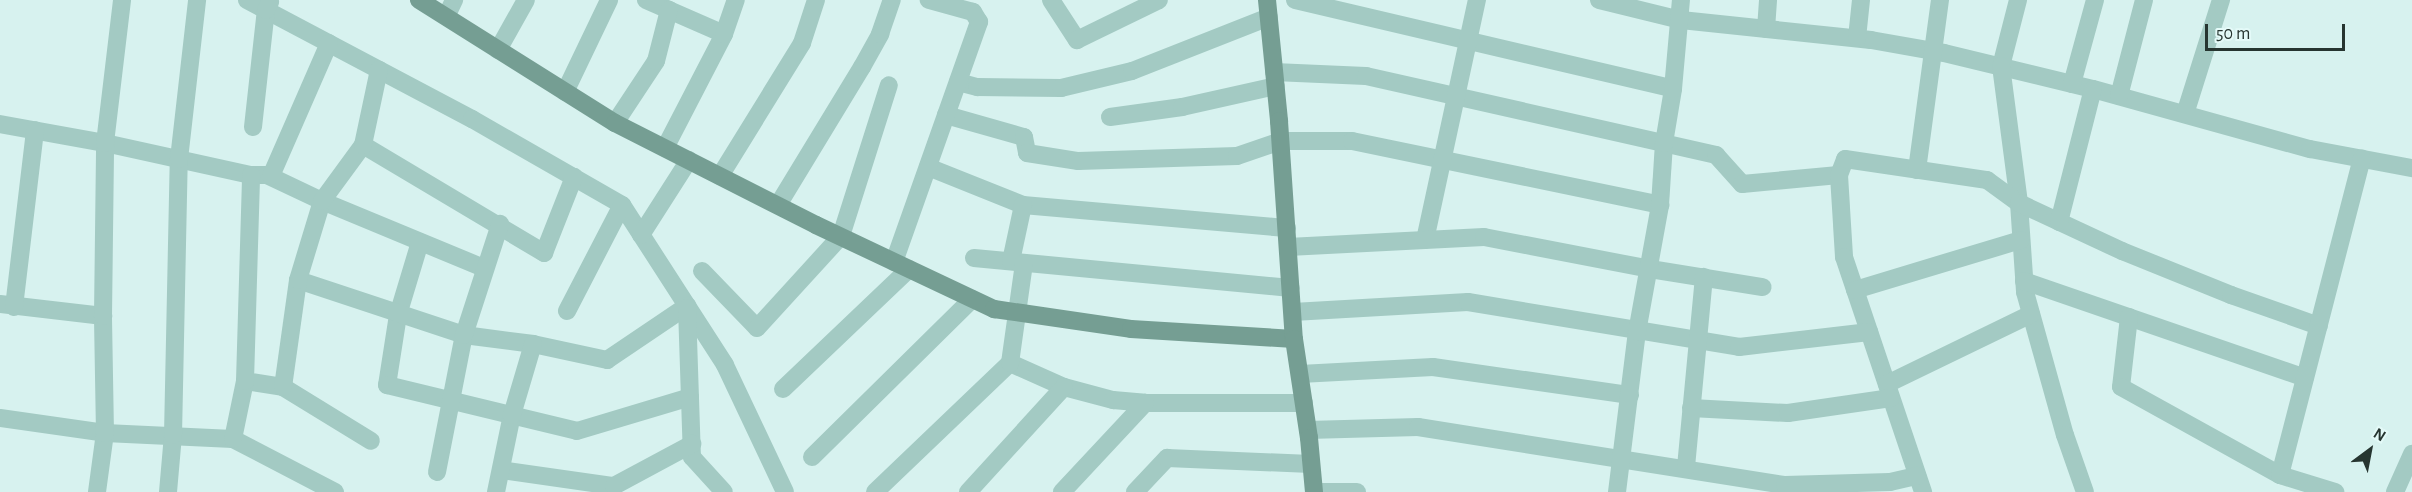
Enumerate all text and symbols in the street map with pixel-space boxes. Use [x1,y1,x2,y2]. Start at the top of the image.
scale bar [2208,12,2348,50]
text: 50 m [2216,25,2250,43]
north arrow [2340,420,2400,480]
text: N [2371,425,2388,444]

